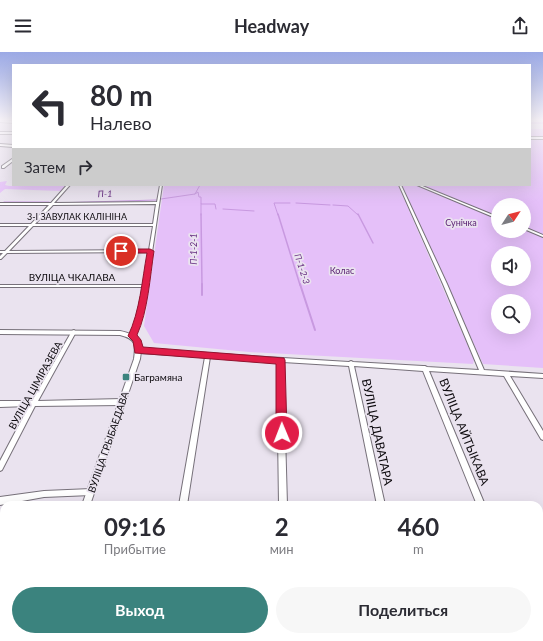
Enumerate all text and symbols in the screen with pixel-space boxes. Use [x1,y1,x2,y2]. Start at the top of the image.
icon: menu [12,15,34,37]
text: Headway [234,15,309,37]
icon: share [509,15,531,37]
text: 80 m [90,78,153,112]
icon: left [24,80,76,132]
text: Налево [90,112,152,134]
icon: right [74,156,96,178]
text: Затем [24,158,66,176]
water label: П-1 [98,188,112,199]
north arrow [491,198,531,238]
map controls [491,198,531,334]
street label: 3-І ЗАВУЛАК КАЛІНІНА [27,211,128,222]
park label: Сунічка [445,217,477,228]
water label: П-1-2-1 [188,233,199,265]
pin [104,234,138,268]
icon: arrive [110,240,132,262]
button: sound [491,246,531,286]
water label: П-1-2-3 [292,252,313,285]
park label: Колас [330,265,355,276]
street label: ВУЛІЦА ЧКАЛАВА [29,271,116,283]
button: search [491,294,531,334]
street label: ВУЛІЦА ЦІМІРАЗЕВА [6,339,64,431]
place label: Баграмяна [134,371,182,383]
marker: Баграмяна [121,372,131,382]
street label: ВУЛІЦА АЙТЫКАВА [436,376,493,488]
street label: ВУЛІЦА ДАВАТАРА [359,377,396,487]
street label: ВУЛІЦА ГРЫБАЕДАВА [85,390,131,494]
position arrow [261,412,303,454]
text: 09:16 [104,512,166,541]
text: 2 [275,512,289,541]
text: 460 [397,512,439,541]
text: Прибытие [104,541,166,557]
text: мин [270,541,294,557]
text: m [413,541,424,557]
button: Выход [12,587,268,633]
button: Поделиться [276,587,531,633]

